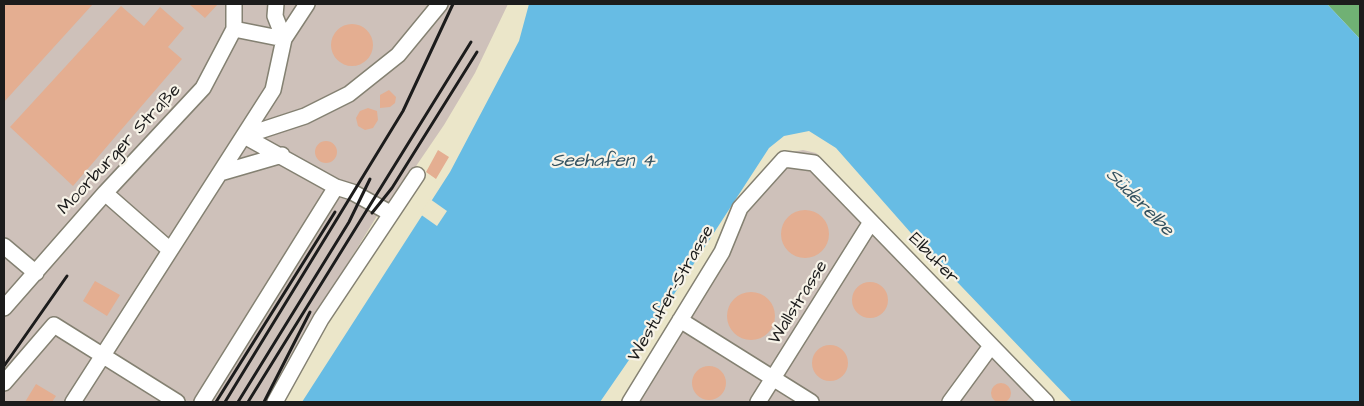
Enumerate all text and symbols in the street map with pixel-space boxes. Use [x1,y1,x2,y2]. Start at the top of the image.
street label: Moorburger Straße [54,80,186,220]
water label: Seehafen 4 [551,151,655,173]
water label: Süderelbe [1100,164,1178,242]
street label: Westufer-Strasse [624,222,720,366]
street label: Elbufer [903,229,963,289]
street label: Wallstrasse [765,257,833,349]

